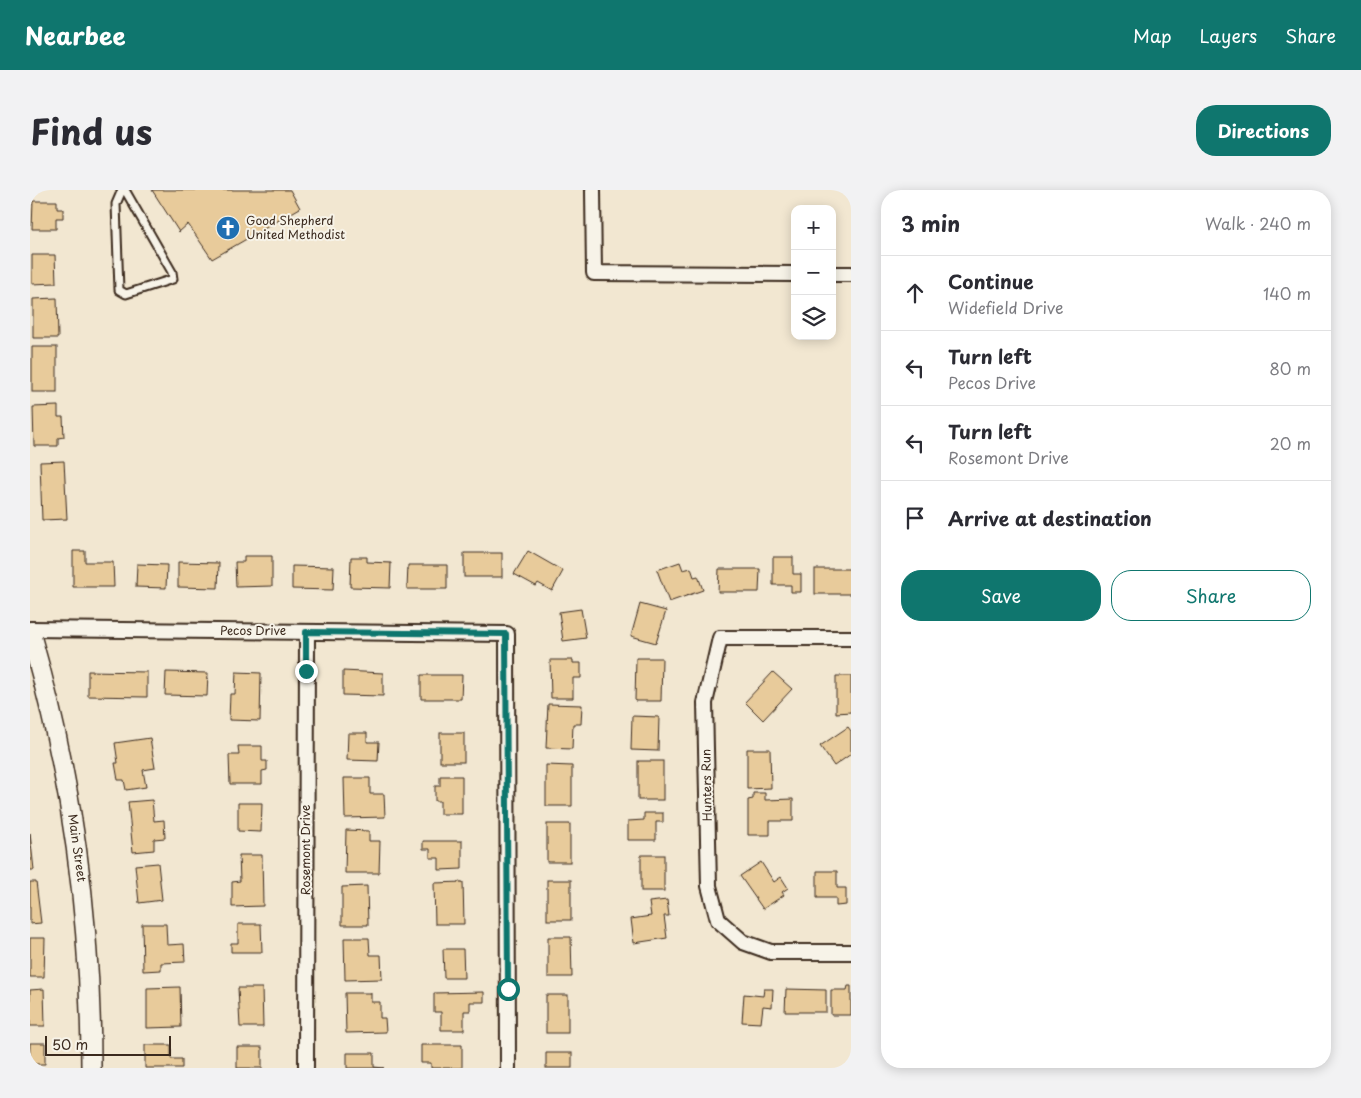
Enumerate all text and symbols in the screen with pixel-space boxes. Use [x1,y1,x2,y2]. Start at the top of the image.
text: Nearbee [25,17,126,53]
text: Map [1133,22,1172,49]
text: Layers [1200,22,1257,49]
text: Share [1285,22,1336,49]
text: Find us [30,104,152,157]
button: Directions [1196,105,1331,156]
map controls [791,205,836,340]
button: + [791,205,836,250]
text: 3 min [901,207,960,239]
place label: Good Shepherd United Methodist [246,211,345,243]
text: Walk · 240 m [1205,211,1311,235]
church icon: Good Shepherd United Methodist [215,215,241,241]
button: − [791,250,836,295]
text: Continue [948,267,1034,295]
icon: ahead [901,279,929,307]
text: 140 m [1263,281,1311,305]
button: layers [791,295,836,340]
text: Widefield Drive [948,295,1064,319]
text: Turn left [948,342,1032,370]
icon: left [901,354,929,382]
text: 80 m [1269,356,1311,380]
text: Pecos Drive [948,370,1036,394]
text: Turn left [948,417,1032,445]
icon: left [901,429,929,457]
text: 20 m [1270,431,1311,455]
text: Rosemont Drive [948,445,1069,469]
icon: arrive [901,504,929,532]
text: Arrive at destination [948,504,1152,532]
button: Save [901,570,1101,621]
button: Share [1111,570,1311,621]
street label: Pecos Drive [220,621,286,639]
route end [295,660,318,683]
street label: Hunters Run [696,749,716,821]
street label: Rosemont Drive [296,805,314,895]
street label: Main Street [64,813,92,883]
route start [497,978,520,1001]
scale bar [45,1033,171,1056]
text: 50 m [52,1034,88,1055]

